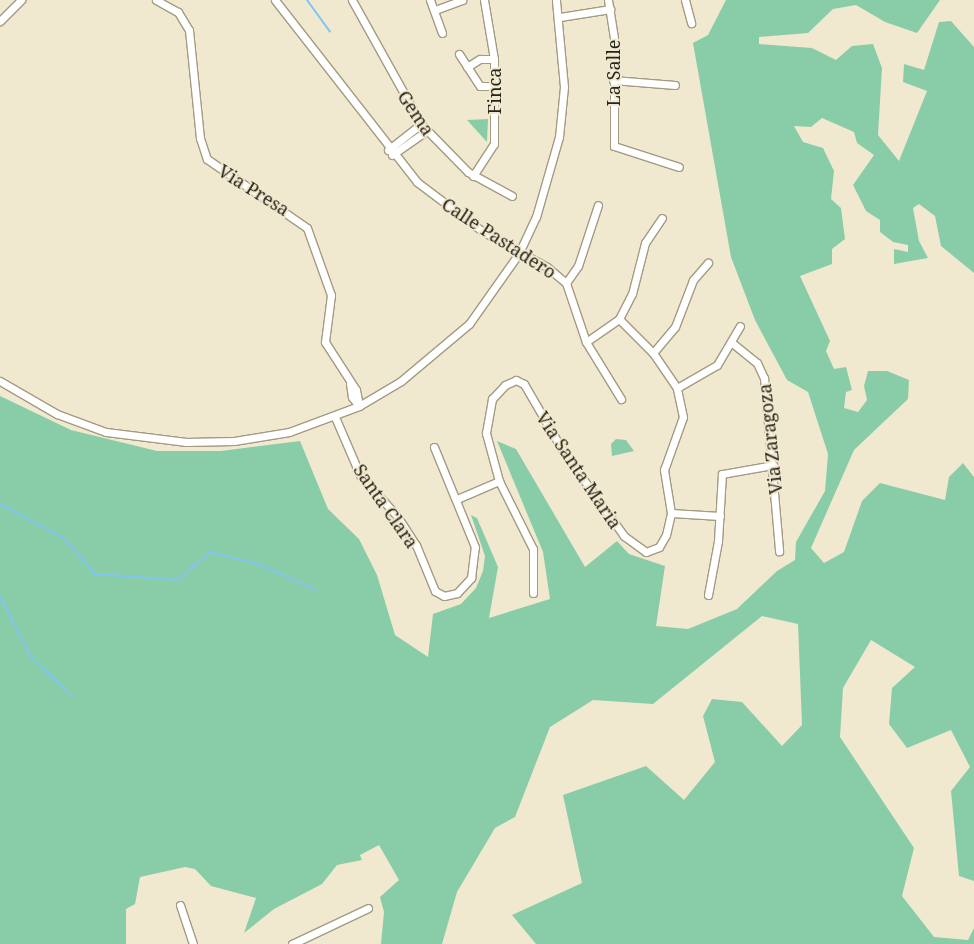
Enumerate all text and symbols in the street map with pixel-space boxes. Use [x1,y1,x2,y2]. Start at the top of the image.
street label: La Salle [602,40,624,106]
street label: Finca [483,68,505,114]
street label: Gema [393,86,439,140]
street label: Via Presa [214,160,294,220]
street label: Calle Pastadero [438,193,560,283]
street label: Via Zaragoza [753,383,787,495]
street label: Via Santa Maria [532,407,626,533]
street label: Santa Clara [349,460,423,552]

